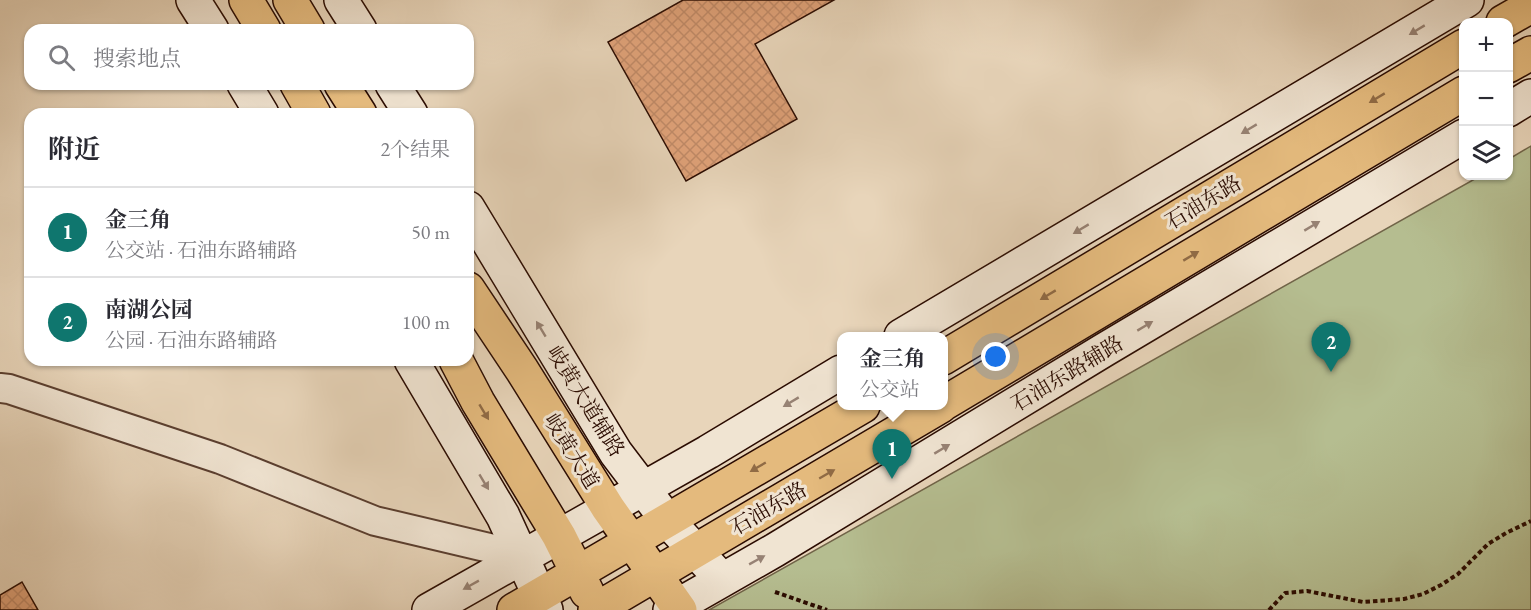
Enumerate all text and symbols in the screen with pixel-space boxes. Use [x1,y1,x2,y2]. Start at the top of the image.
map controls [1459,18,1513,180]
button: + [1459,18,1513,72]
search box [24,24,474,90]
one-way arrow [1408,24,1425,34]
icon: search [45,41,78,74]
text: 搜索地点 [93,44,181,73]
button: − [1459,72,1513,126]
one-way arrow [1369,92,1385,103]
one-way arrow [1240,124,1257,134]
button: layers [1459,126,1513,180]
text: 附近 [48,132,100,166]
text: 2个结果 [380,136,450,162]
street label: 石油东路 [1160,169,1246,235]
text: 金三角 [105,205,171,234]
text: 1 [62,219,73,245]
text: 50 m [411,219,450,245]
one-way arrow [1304,220,1320,231]
one-way arrow [1073,223,1089,234]
text: 公交站 · 石油东路辅路 [105,237,297,263]
one-way arrow [1183,250,1199,261]
one-way arrow [1040,290,1056,301]
text: 南湖公园 [105,295,193,324]
text: 2 [62,309,73,335]
text: 100 m [402,309,450,335]
one-way arrow [1137,320,1153,331]
one-way arrow [536,321,547,337]
pin: 2 [1312,322,1350,372]
text: 公园 · 石油东路辅路 [105,327,277,353]
street label: 石油东路辅路 [1006,329,1128,417]
popup [837,332,948,410]
street label: 岐黄大道辅路 [542,341,630,461]
your location [981,342,1010,371]
text: 金三角 [859,344,926,373]
text: 公交站 [859,376,919,402]
one-way arrow [783,397,799,408]
one-way arrow [478,404,489,420]
street label: 岐黄大道 [539,409,605,493]
pin: 1 [872,430,912,479]
one-way arrow [934,443,950,454]
one-way arrow [749,462,766,472]
one-way arrow [819,468,835,479]
one-way arrow [478,474,489,490]
street label: 石油东路 [725,475,811,541]
one-way arrow [749,555,765,566]
one-way arrow [462,580,479,590]

